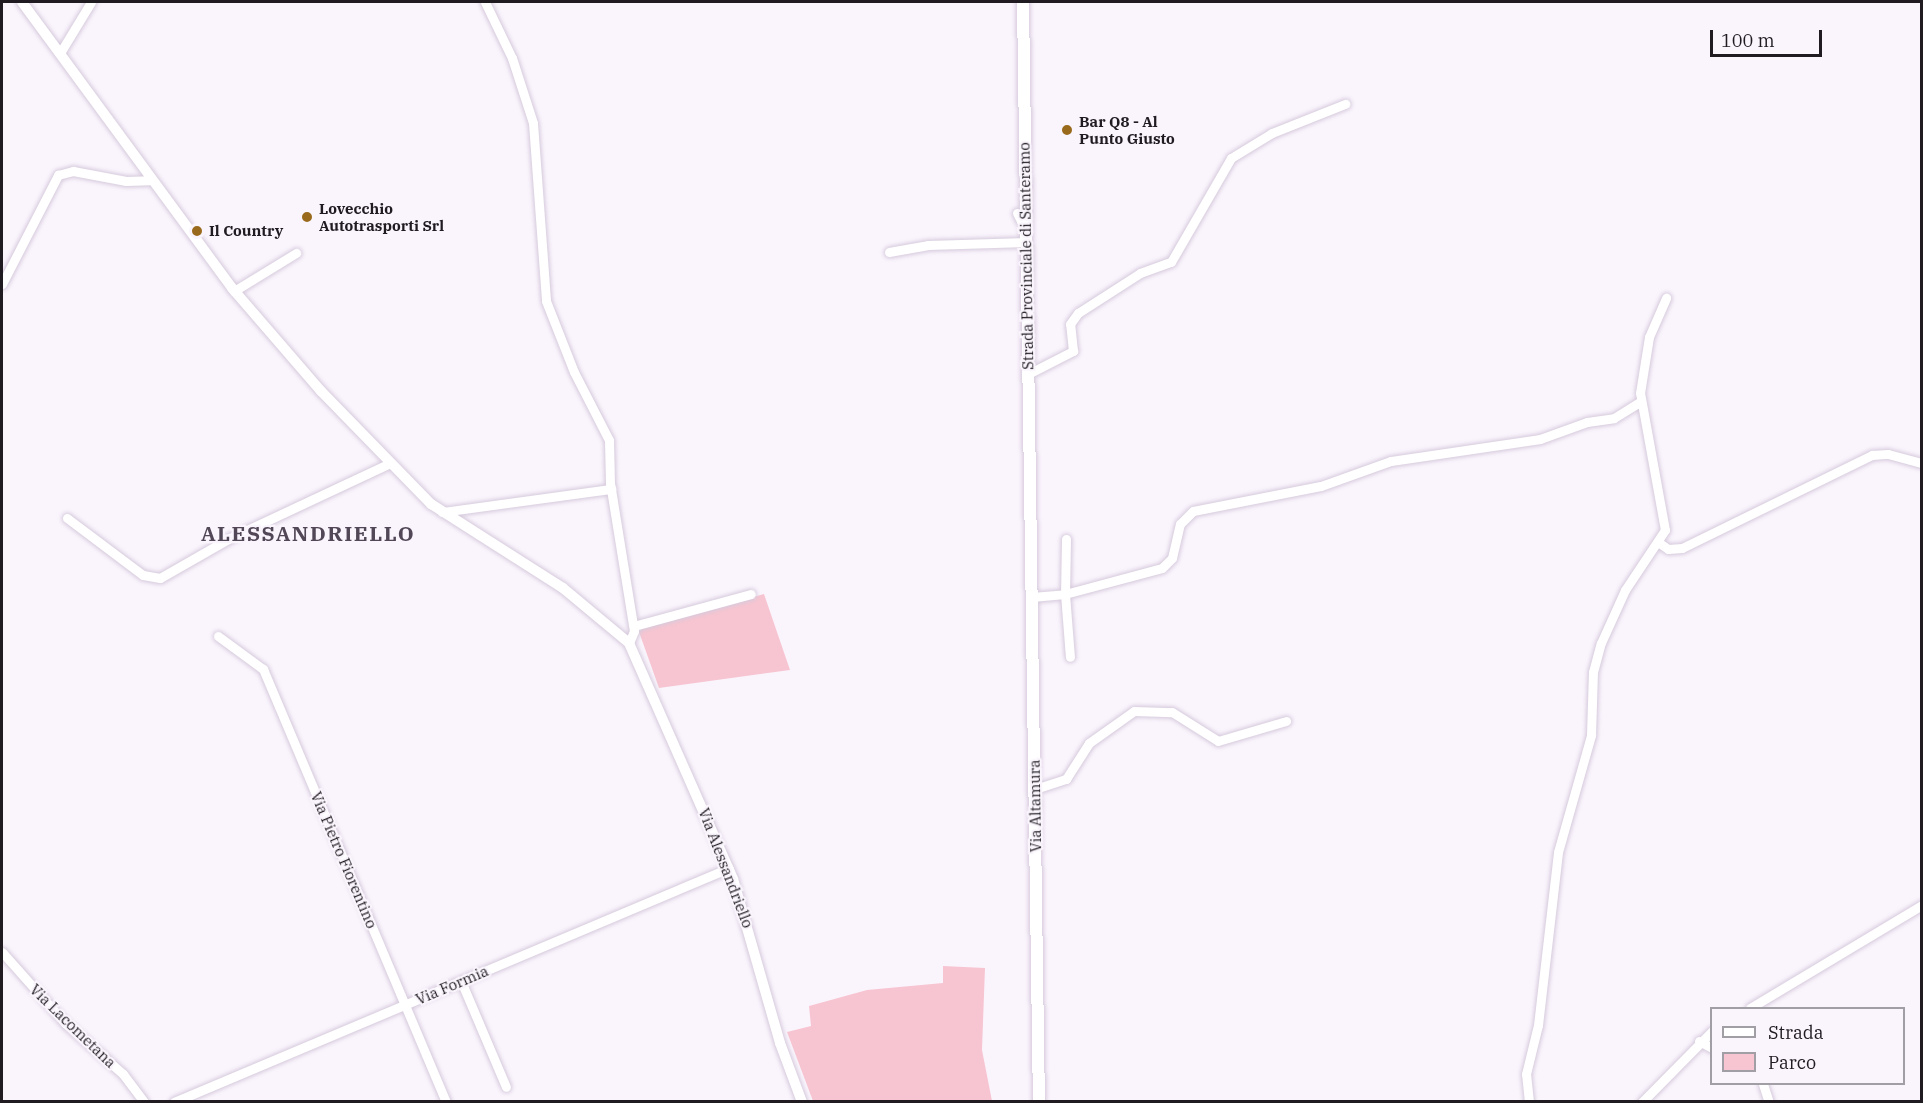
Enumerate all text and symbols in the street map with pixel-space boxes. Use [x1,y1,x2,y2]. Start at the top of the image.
scale bar [1713,18,1826,56]
text: 100 m [1721,29,1775,52]
place label: Bar Q8 - Al Punto Giusto [1079,112,1175,147]
marker: Bar Q8 - Al Punto Giusto [1060,123,1074,137]
street label: Strada Provinciale di Santeramo [1015,142,1037,370]
place label: Lovecchio Autotrasporti Srl [319,199,444,234]
marker: Lovecchio Autotrasporti Srl [300,210,314,224]
place label: Il Country [209,222,283,240]
marker: Il Country [190,224,204,238]
district label: ALESSANDRIELLO [201,520,415,546]
street label: Via Altamura [1025,760,1045,852]
street label: Via Pietro Fiorentino [307,789,381,931]
street label: Via Alessandriello [695,805,757,931]
street label: Via Formia [413,962,491,1008]
street label: Via Lacometana [26,980,120,1072]
legend [1710,1007,1905,1085]
text: Strada [1768,1021,1824,1044]
text: Parco [1768,1051,1816,1074]

